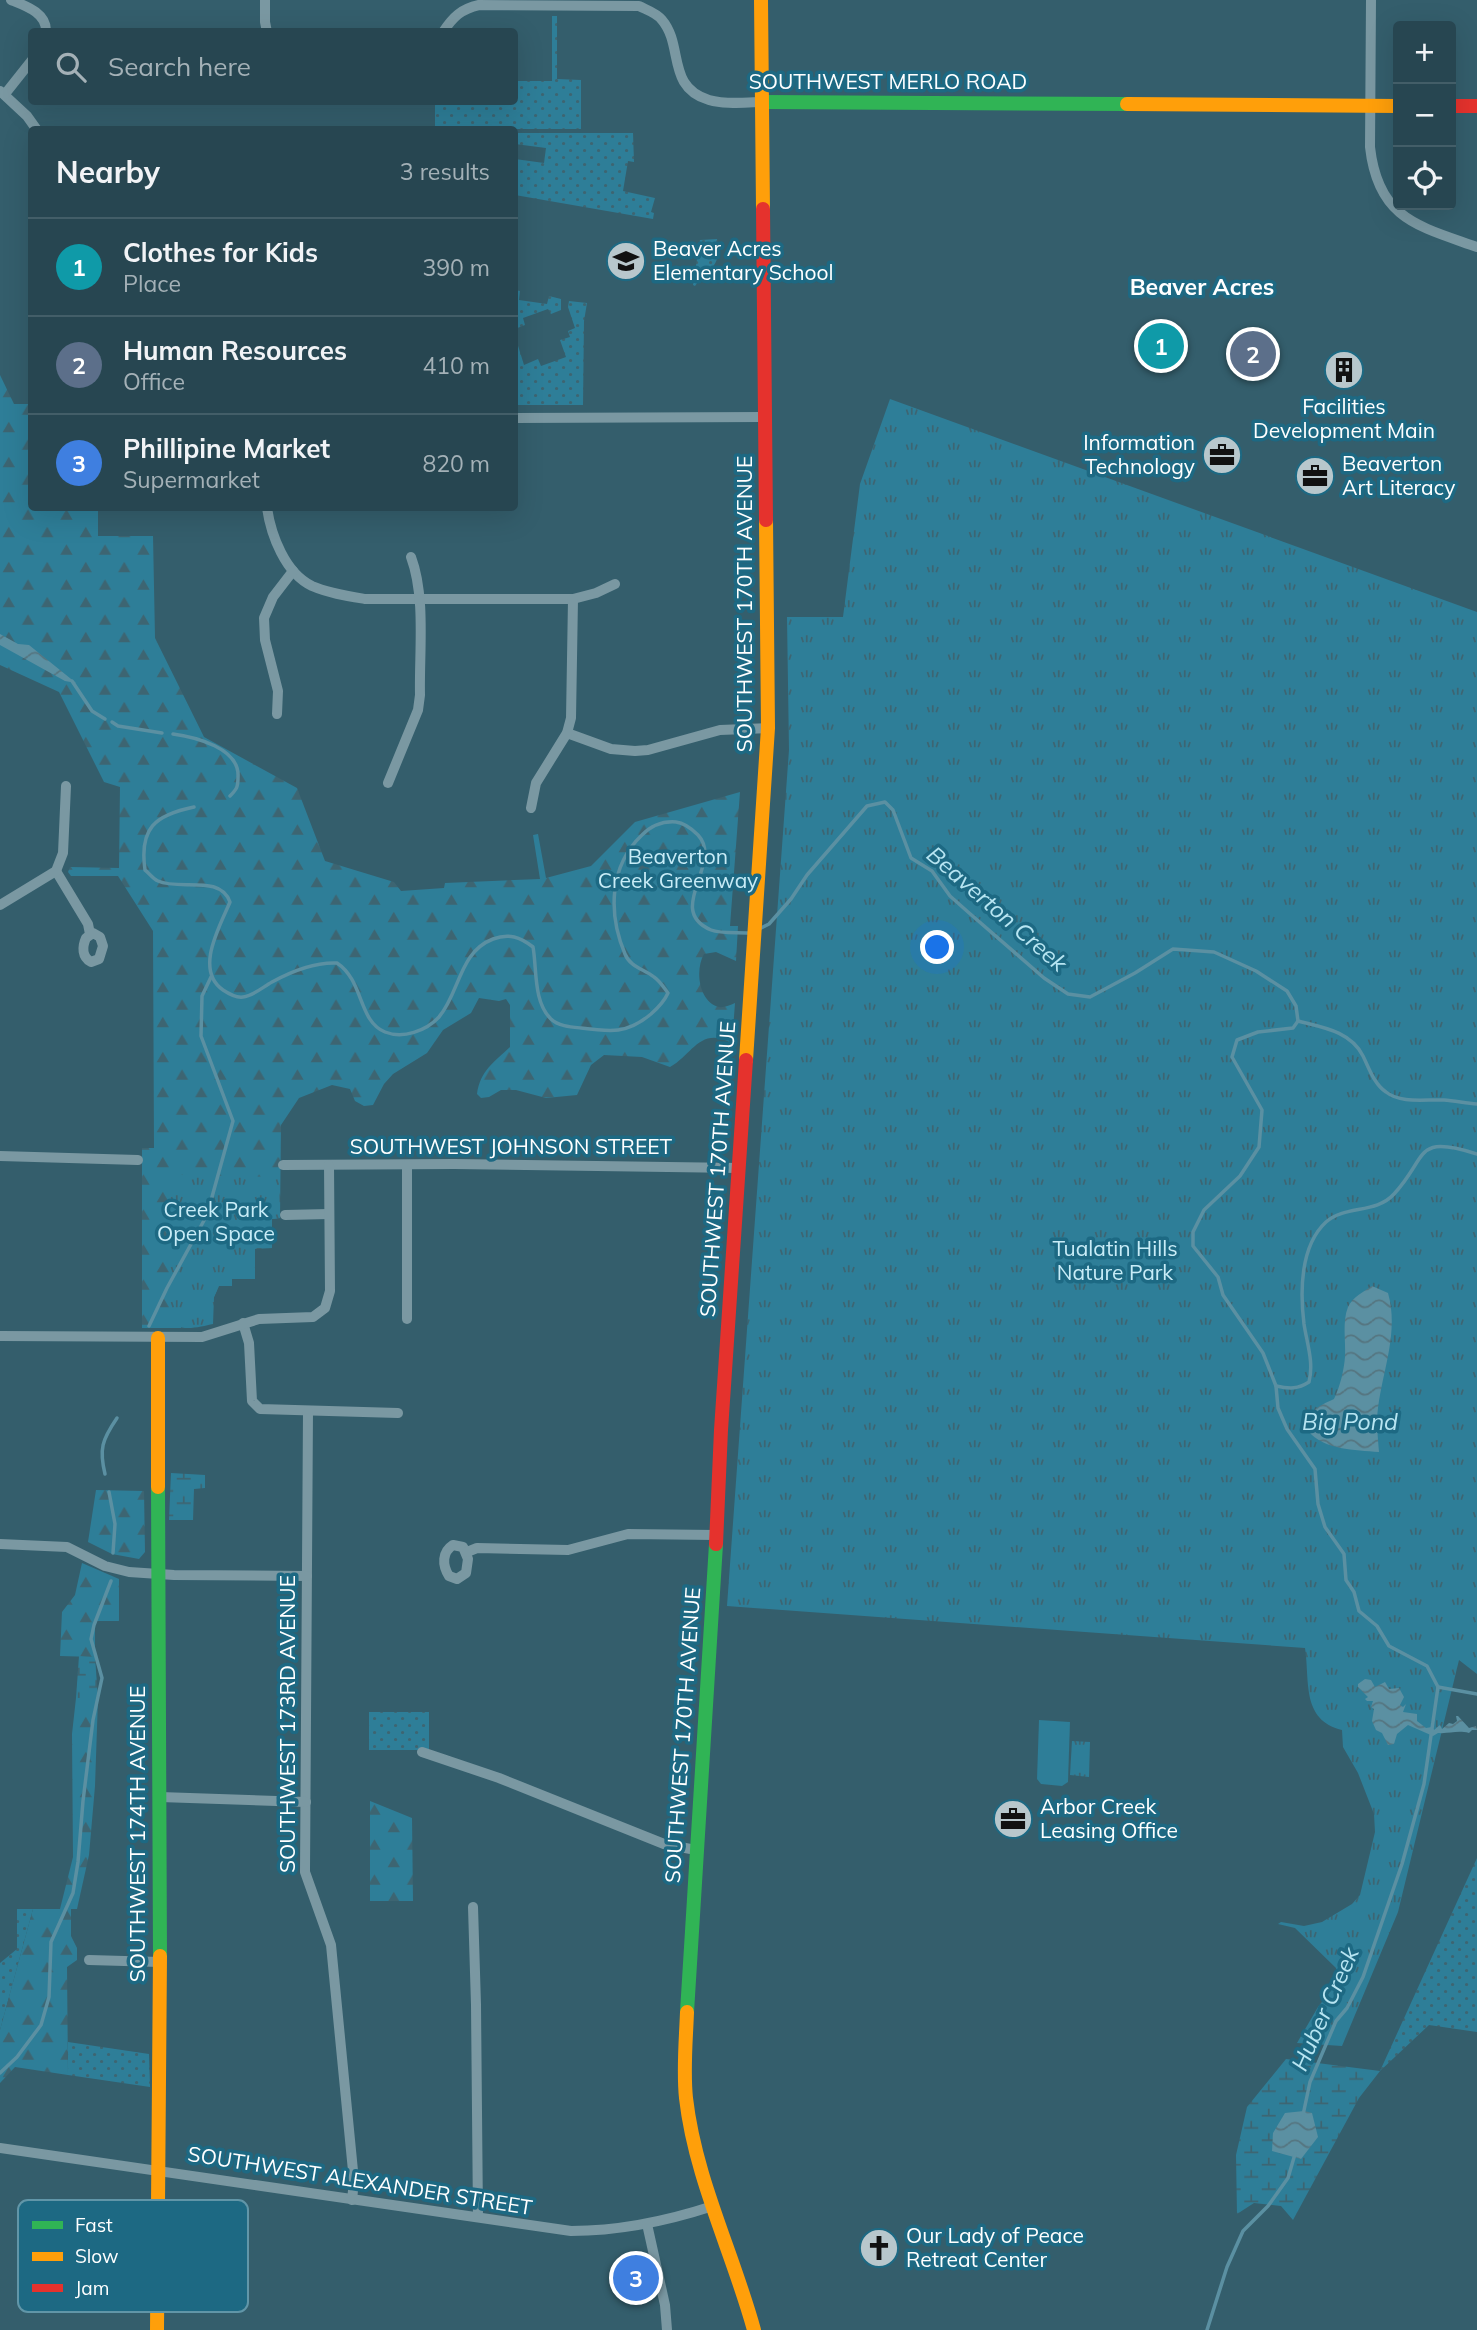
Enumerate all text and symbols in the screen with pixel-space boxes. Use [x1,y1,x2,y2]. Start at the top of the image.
map controls [1393,21,1456,210]
button: + [1393,21,1456,84]
search box [28,28,518,105]
icon: search [52,48,90,86]
text: Search here [108,50,251,83]
street label: SOUTHWEST MERLO ROAD [749,68,1027,94]
button: − [1393,84,1456,147]
button: locate [1393,147,1456,210]
text: Nearby [56,153,160,191]
text: 3 results [400,157,490,186]
place label: Beaver Acres Elementary School [653,235,834,285]
text: Clothes for Kids [123,236,318,269]
school or university icon: Beaver Acres Elementary School [605,240,647,282]
text: 1 [72,253,86,282]
text: 390 m [422,253,490,282]
text: Place [123,269,181,298]
district label: Beaver Acres [1130,272,1274,301]
pin: 1 [1138,320,1184,372]
pin: 2 [1230,328,1276,380]
text: Human Resources [123,334,347,367]
building icon: Facilities Development Main [1323,349,1365,391]
text: 2 [72,351,86,380]
text: 410 m [422,351,490,380]
text: Office [123,367,185,396]
place label: Facilities Development Main [1253,393,1435,443]
place label: Information Technology [1083,429,1195,479]
text: Phillipine Market [123,432,330,465]
office icon: Information Technology [1201,434,1243,476]
text: 3 [72,449,86,478]
text: 820 m [422,449,490,478]
place label: Beaverton Art Literacy [1342,450,1455,500]
office icon: Beaverton Art Literacy [1294,455,1336,497]
street label: SOUTHWEST 170TH AVENUE [731,456,757,752]
text: Supermarket [123,465,260,494]
water label: Beaverton Creek [921,840,1074,978]
park label: Beaverton Creek Greenway [598,843,758,893]
your location [920,930,954,964]
street label: SOUTHWEST 170TH AVENUE [694,1020,740,1318]
street label: SOUTHWEST JOHNSON STREET [350,1133,672,1159]
park label: Creek Park Open Space [157,1196,275,1246]
park label: Tualatin Hills Nature Park [1052,1235,1178,1285]
water label: Big Pond [1302,1407,1398,1436]
street label: SOUTHWEST 173RD AVENUE [274,1575,300,1873]
street label: SOUTHWEST 170TH AVENUE [659,1586,705,1884]
street label: SOUTHWEST 174TH AVENUE [124,1686,150,1982]
place label: Arbor Creek Leasing Office [1040,1793,1178,1843]
office icon: Arbor Creek Leasing Office [992,1798,1034,1840]
water label: Huber Creek [1284,1941,1365,2075]
street label: SOUTHWEST ALEXANDER STREET [186,2140,535,2220]
legend [18,2200,248,2312]
text: Fast [75,2213,113,2237]
place label: Our Lady of Peace Retreat Center [906,2222,1084,2272]
church icon: Our Lady of Peace Retreat Center [858,2227,900,2269]
text: Slow [75,2244,119,2268]
pin: 3 [613,2252,659,2304]
text: Jam [75,2276,109,2300]

